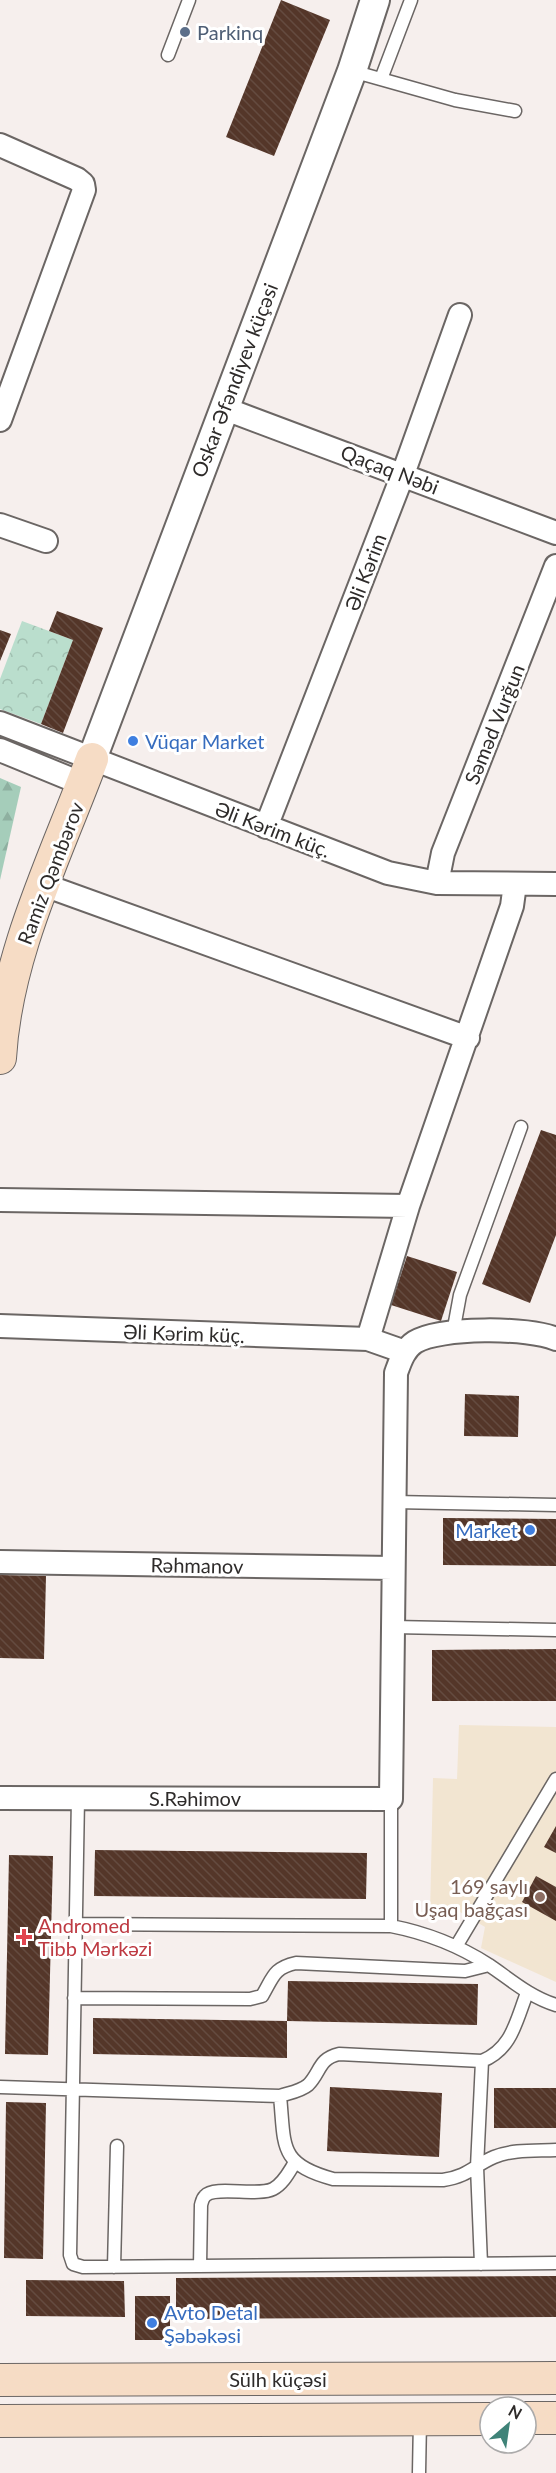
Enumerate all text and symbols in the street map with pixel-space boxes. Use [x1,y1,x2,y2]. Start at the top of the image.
place label: Parkinq [197,20,263,44]
marker: Parkinq [178,25,192,39]
street label: Oskar Əfəndiyev küçəsi [186,280,282,480]
street label: Qaçaq Nəbi [338,439,442,499]
street label: Əli Kərim [339,530,391,614]
street label: Səməd Vurğun [459,660,529,788]
place label: Vüqar Market [145,729,265,753]
marker: Vüqar Market [126,734,140,748]
street label: Əli Kərim küç. [212,796,334,862]
street label: Ramiz Qəmbərov [12,798,88,948]
street label: Əli Kərim küç. [123,1319,245,1347]
place label: Market [455,1518,518,1542]
marker: Market [523,1523,537,1537]
street label: Rəhmanov [150,1552,244,1578]
street label: S.Rəhimov [149,1786,242,1810]
place label: 169 saylı Uşaq bağçası [415,1874,528,1921]
marker: 169 saylı Uşaq bağçası [533,1890,547,1904]
place label: Andromed Tibb Mərkəzi [38,1913,152,1960]
marker: Andromed Tibb Mərkəzi [15,1928,33,1946]
place label: Avto Detal Şəbəkəsi [164,2300,258,2347]
marker: Avto Detal Şəbəkəsi [145,2316,159,2330]
street label: Sülh küçəsi [229,2367,327,2391]
north arrow [478,2395,538,2455]
text: N [506,2400,526,2423]

